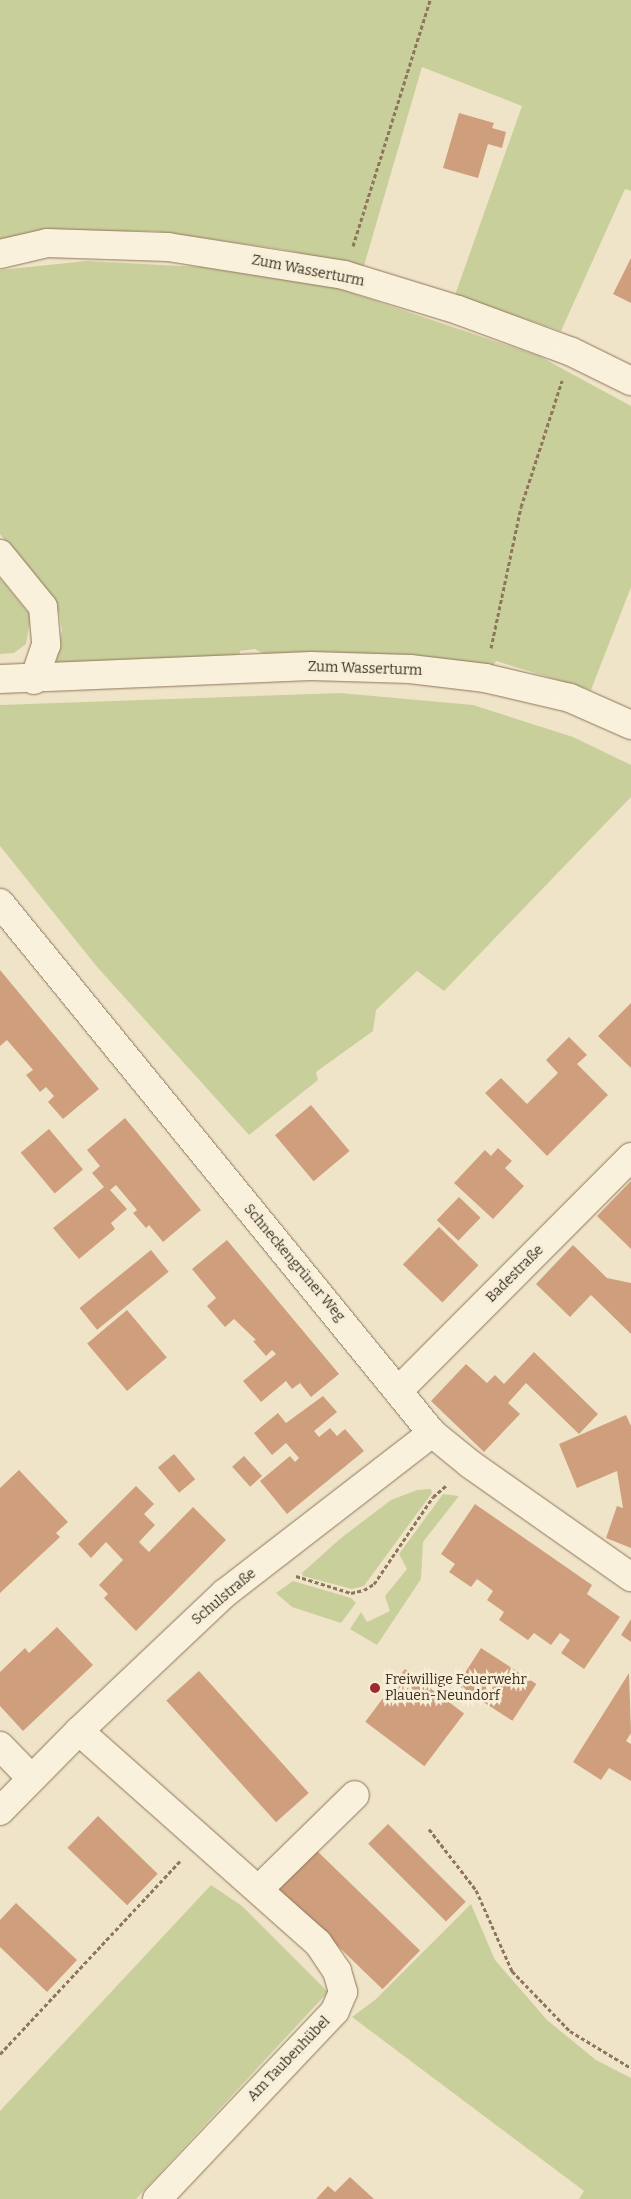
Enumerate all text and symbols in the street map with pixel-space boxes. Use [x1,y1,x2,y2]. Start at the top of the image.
street label: Zum Wasserturm [250,252,366,290]
street label: Zum Wasserturm [308,659,422,679]
street label: Schneckengrüner Weg [240,1201,348,1325]
street label: Badestraße [483,1242,547,1306]
street label: Schulstraße [189,1565,259,1629]
place label: Freiwillige Feuerwehr Plauen-Neundorf [385,1672,527,1704]
marker: Freiwillige Feuerwehr Plauen-Neundorf [369,1682,381,1694]
street label: Am Taubenhübel [244,2013,334,2105]

